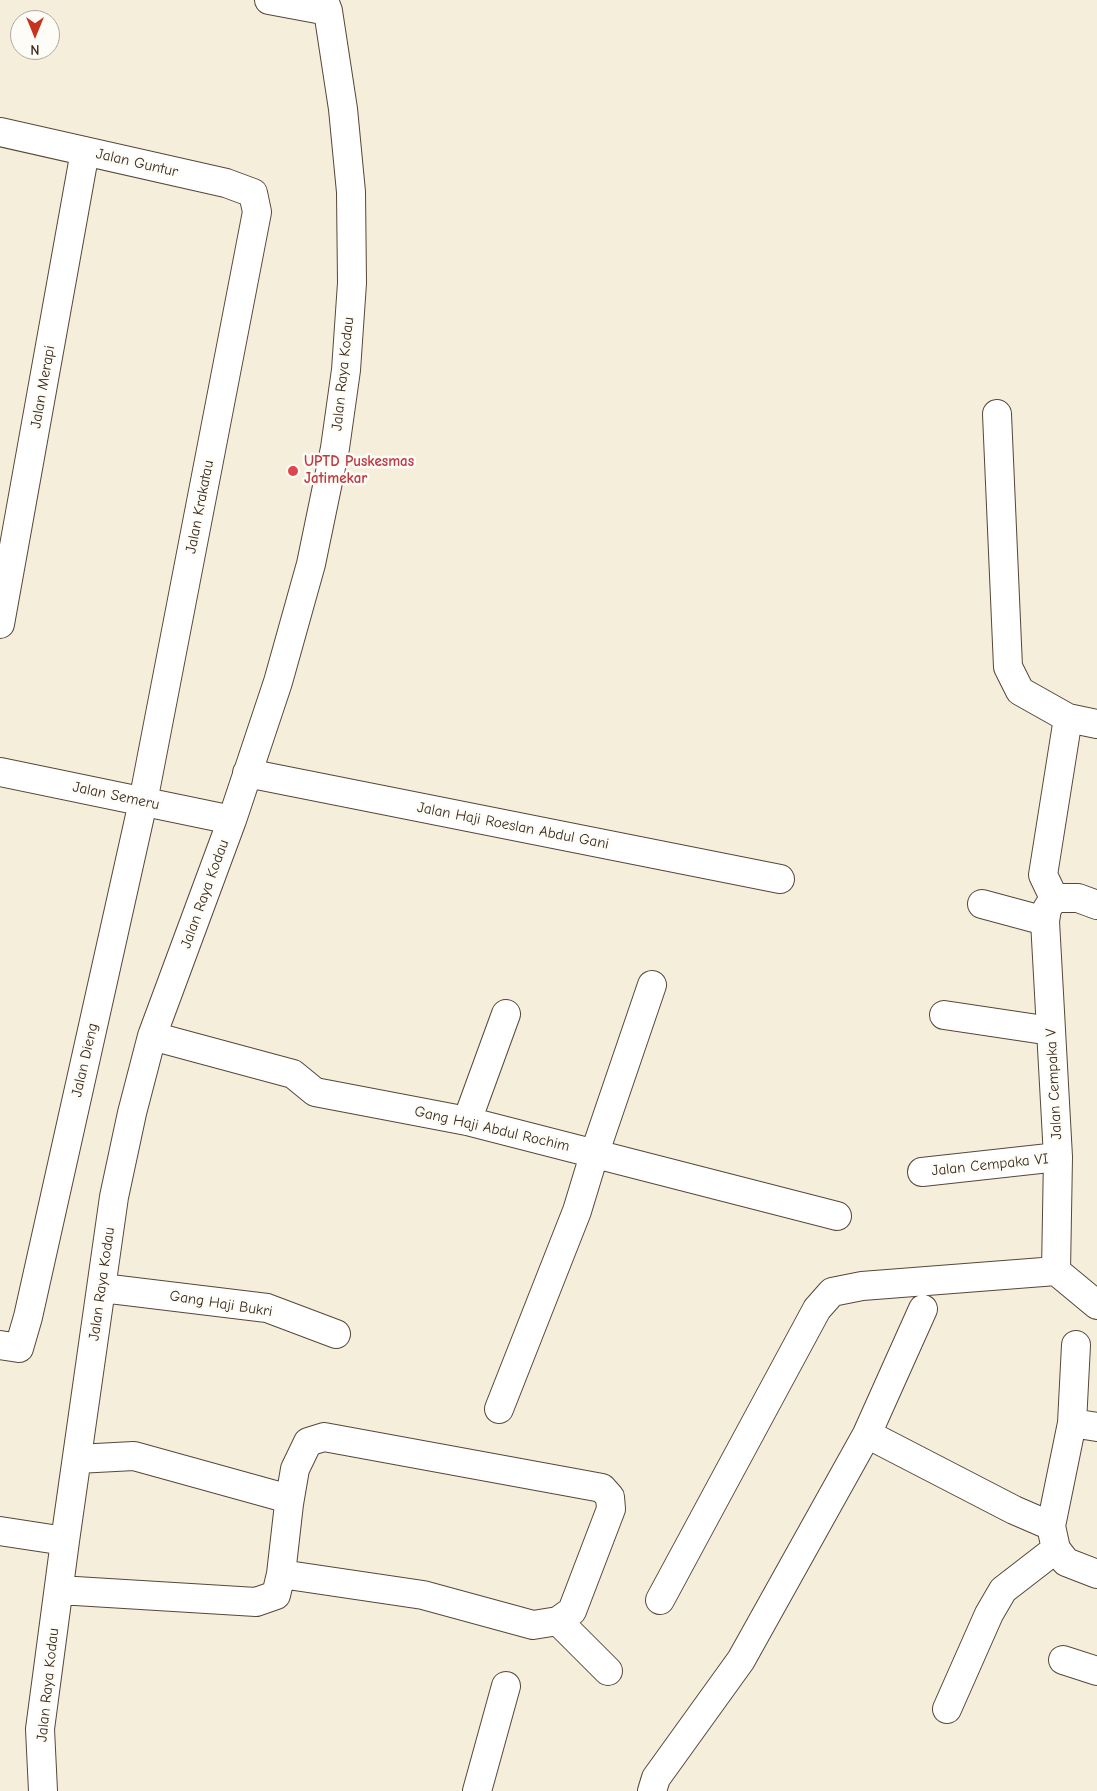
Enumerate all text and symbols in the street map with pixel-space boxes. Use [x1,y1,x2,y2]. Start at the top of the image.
north arrow [10,10,60,60]
text: N [30,41,40,58]
street label: Jalan Guntur [94,145,180,181]
street label: Jalan Raya Kodau [328,316,358,432]
street label: Jalan Merapi [27,344,59,430]
place label: UPTD Puskesmas Jatimekar [304,453,414,488]
street label: Jalan Krakatau [182,459,218,555]
marker: UPTD Puskesmas Jatimekar [286,464,300,478]
street label: Jalan Semeru [71,778,161,814]
street label: Jalan Haji Roeslan Abdul Gani [416,799,610,853]
street label: Jalan Raya Kodau [177,837,233,951]
street label: Jalan Dieng [68,1021,102,1099]
street label: Jalan Cempaka V [1042,1028,1066,1140]
street label: Gang Haji Abdul Rochim [413,1102,571,1156]
street label: Jalan Cempaka VI [931,1150,1049,1180]
street label: Jalan Raya Kodau [85,1226,119,1342]
street label: Gang Haji Bukri [168,1287,274,1321]
street label: Jalan Raya Kodau [33,1627,63,1743]

